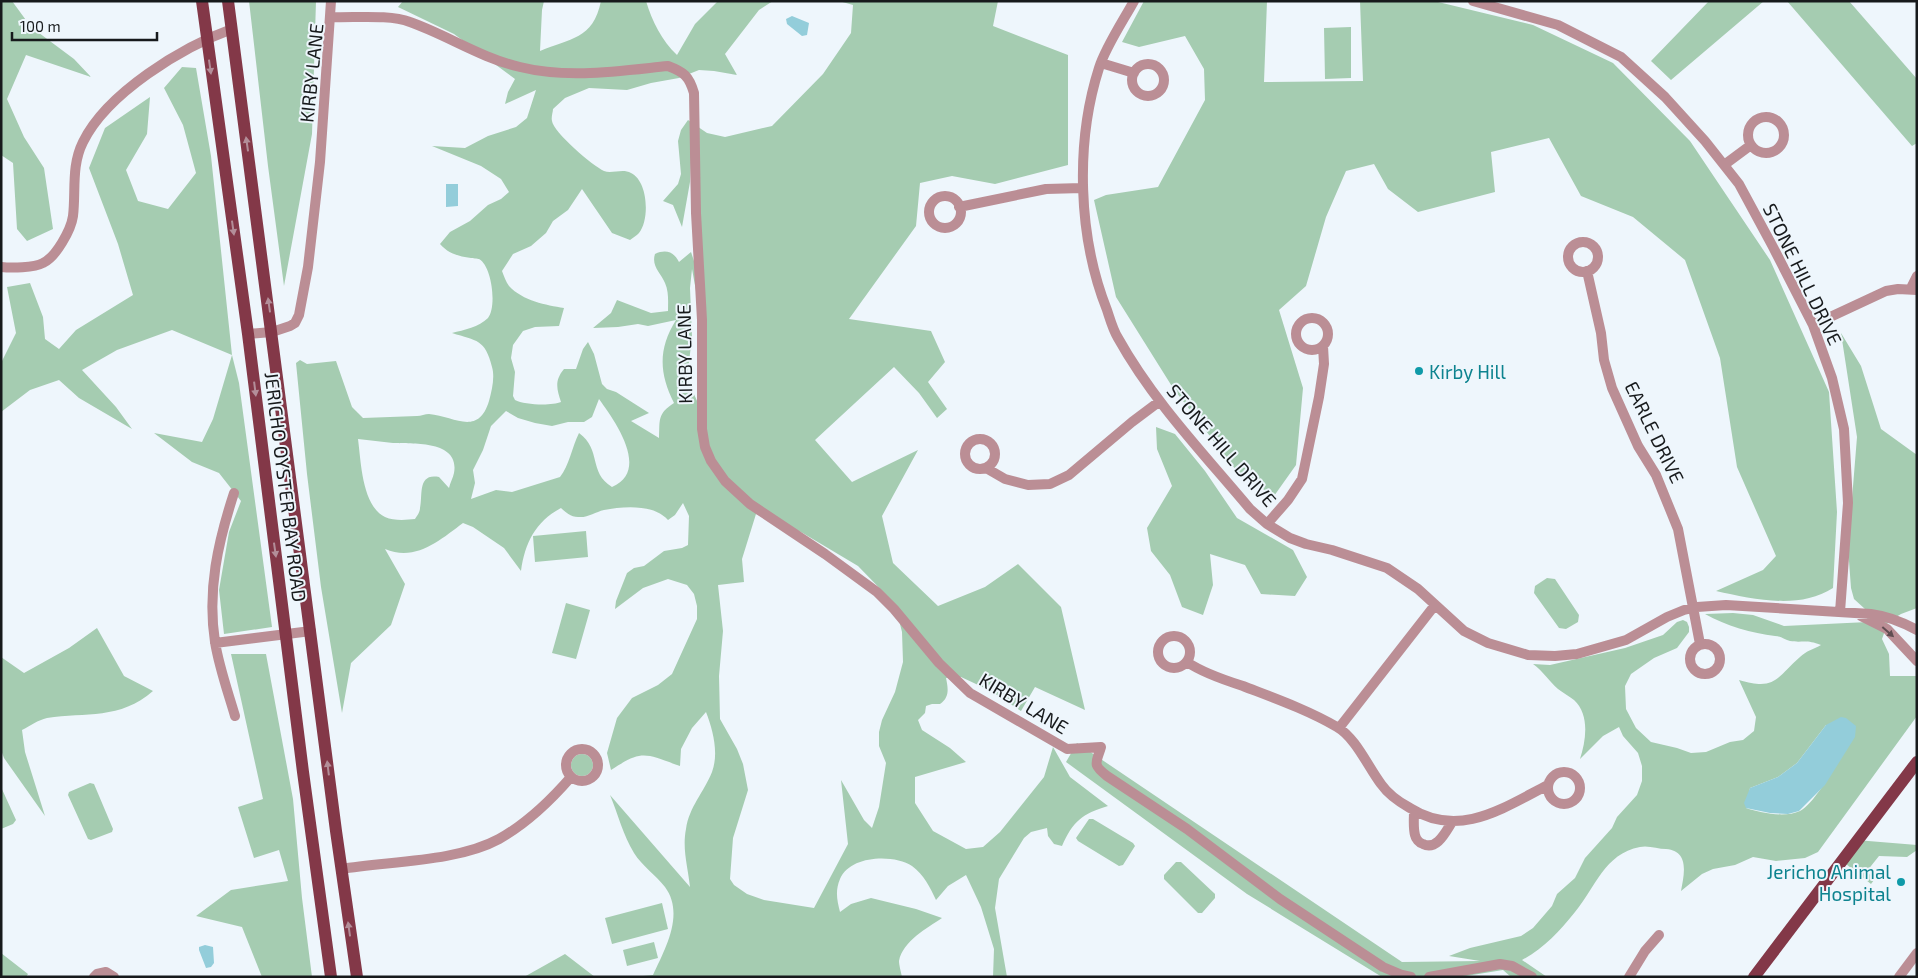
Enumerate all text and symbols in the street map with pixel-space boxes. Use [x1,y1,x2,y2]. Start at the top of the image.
scale bar [12,10,158,42]
text: 100 m [20,17,61,35]
street label: KIRBY LANE [294,22,328,124]
one-way arrow [207,59,215,75]
one-way arrow [243,136,251,152]
street label: STONE HILL DRIVE [1759,199,1847,349]
one-way arrow [229,220,237,236]
one-way arrow [265,297,273,313]
street label: KIRBY LANE [672,304,696,404]
place label: Kirby Hill [1429,360,1506,383]
marker: Kirby Hill [1413,365,1425,377]
street label: JERICHO OYSTER BAY ROAD [260,371,312,603]
street label: EARLE DRIVE [1620,377,1690,487]
street label: STONE HILL DRIVE [1162,379,1282,511]
one-way arrow [251,381,259,397]
one-way arrow [271,542,279,558]
one-way arrow [1881,626,1893,638]
street label: KIRBY LANE [975,667,1073,739]
one-way arrow [324,759,332,775]
place label: Jericho Animal Hospital [1767,860,1891,905]
marker: Jericho Animal Hospital [1895,876,1907,888]
one-way arrow [345,920,353,936]

